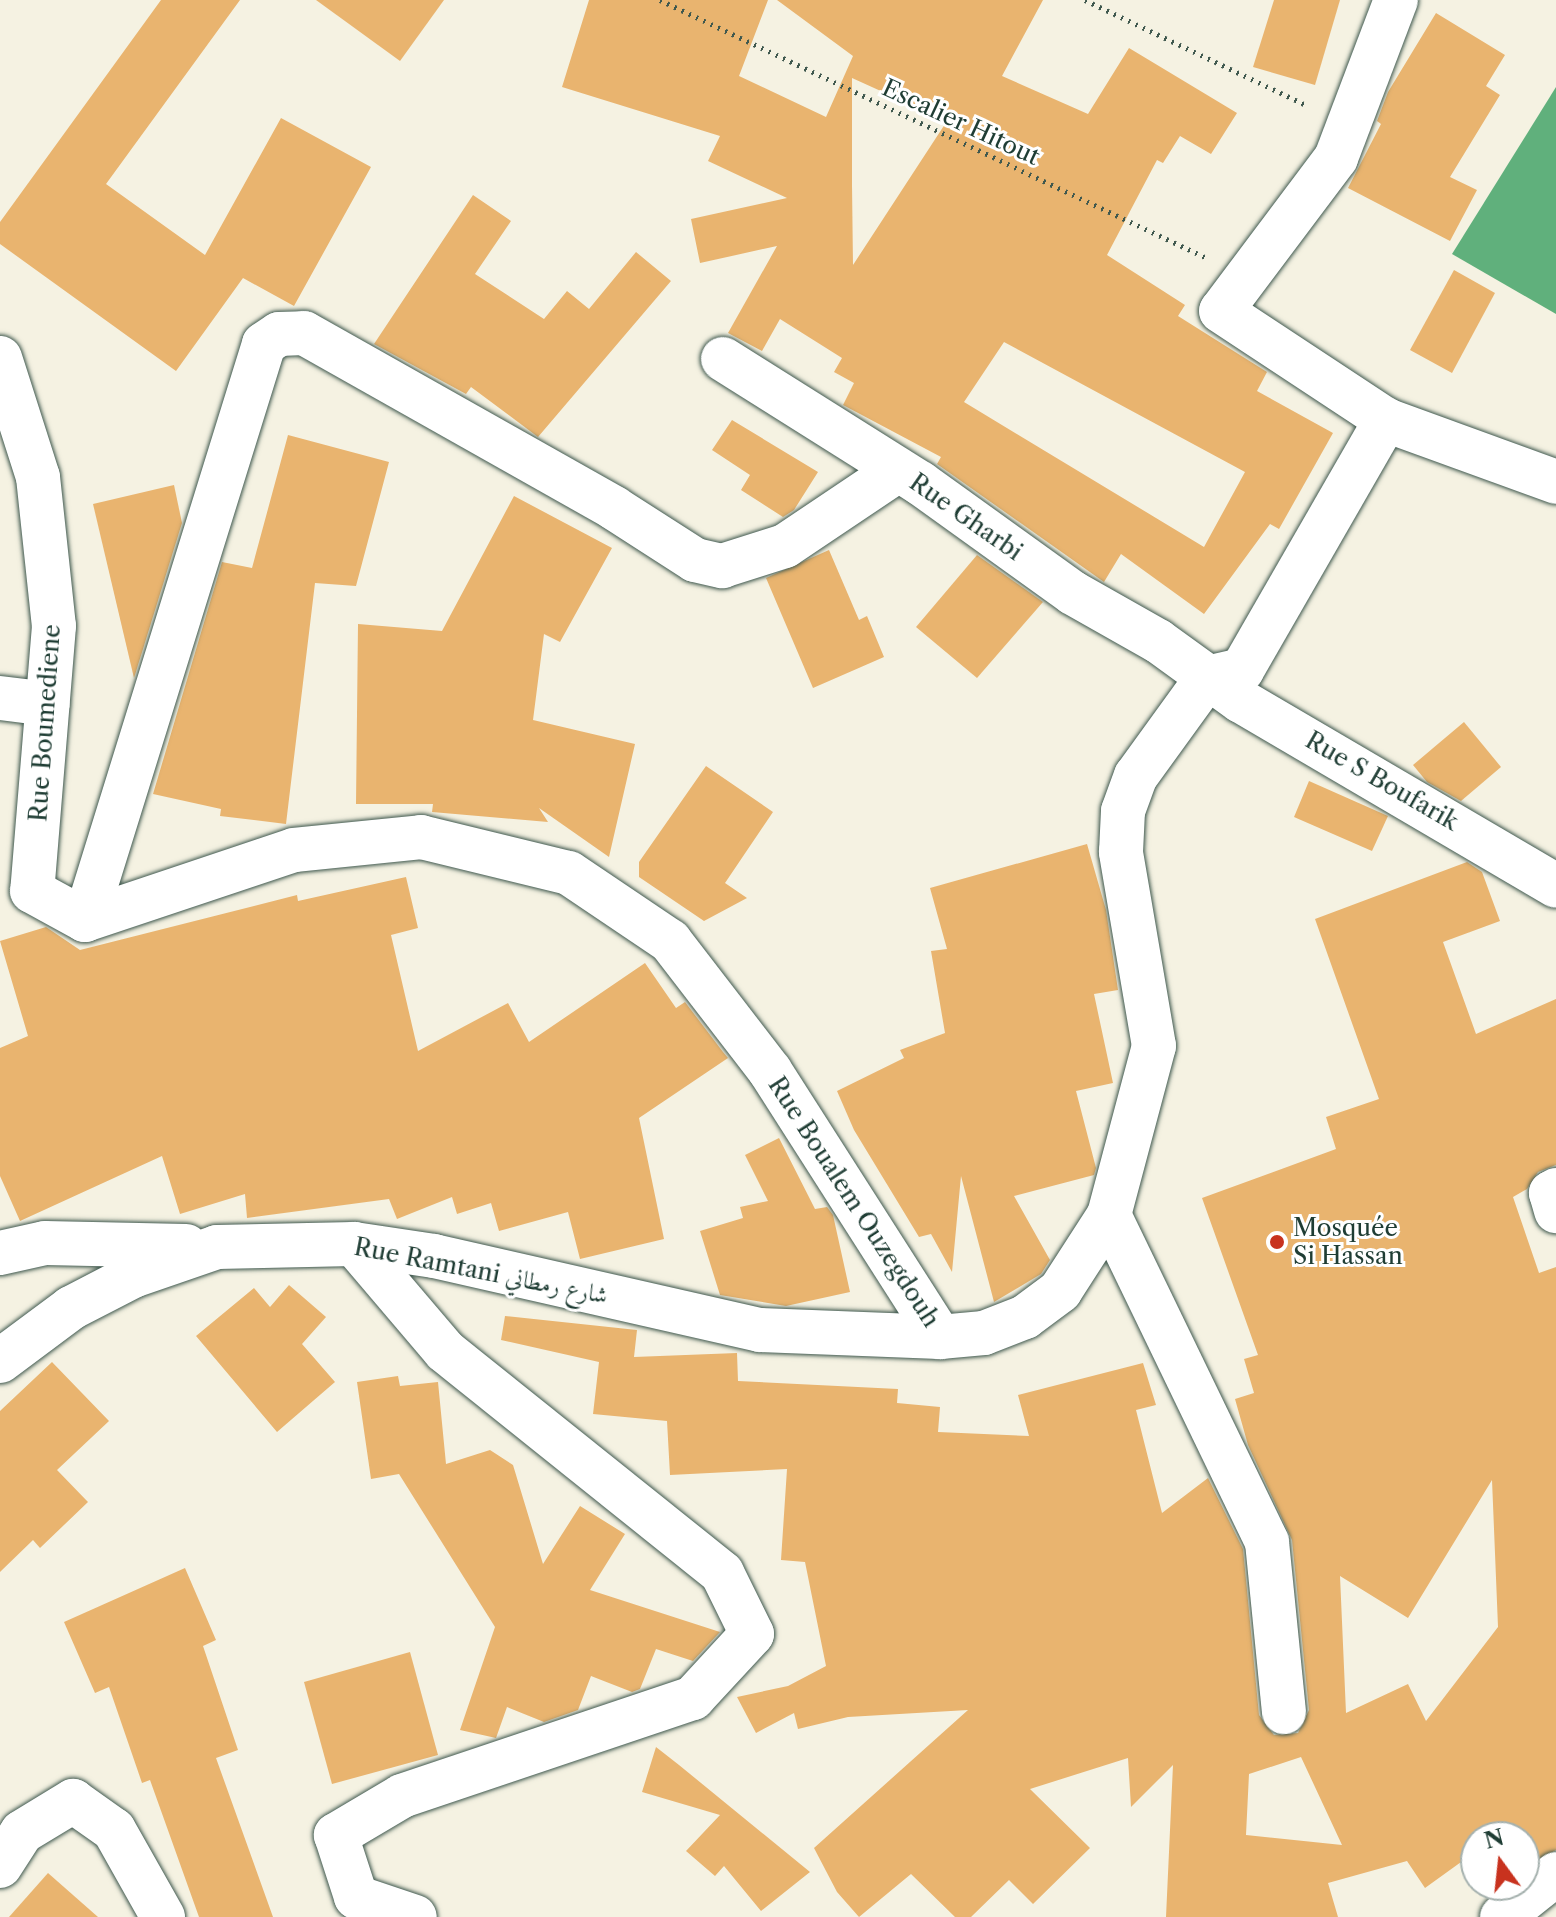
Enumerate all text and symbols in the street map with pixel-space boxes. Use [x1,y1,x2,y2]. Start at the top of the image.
street label: Escalier Hitout [877,73,1045,171]
street label: Rue Gharbi [904,468,1028,566]
street label: Rue Boumediene [24,623,66,823]
street label: Rue S Boufarik [1300,726,1464,836]
street label: Rue Boualem Ouzegdouh [762,1071,946,1333]
place label: Mosquée Si Hassan [1293,1214,1403,1270]
street label: Rue Ramtani شارع رمطاني [352,1232,610,1310]
marker: Mosquée Si Hassan [1268,1233,1286,1251]
north arrow [1460,1821,1540,1901]
text: N [1481,1824,1507,1855]

